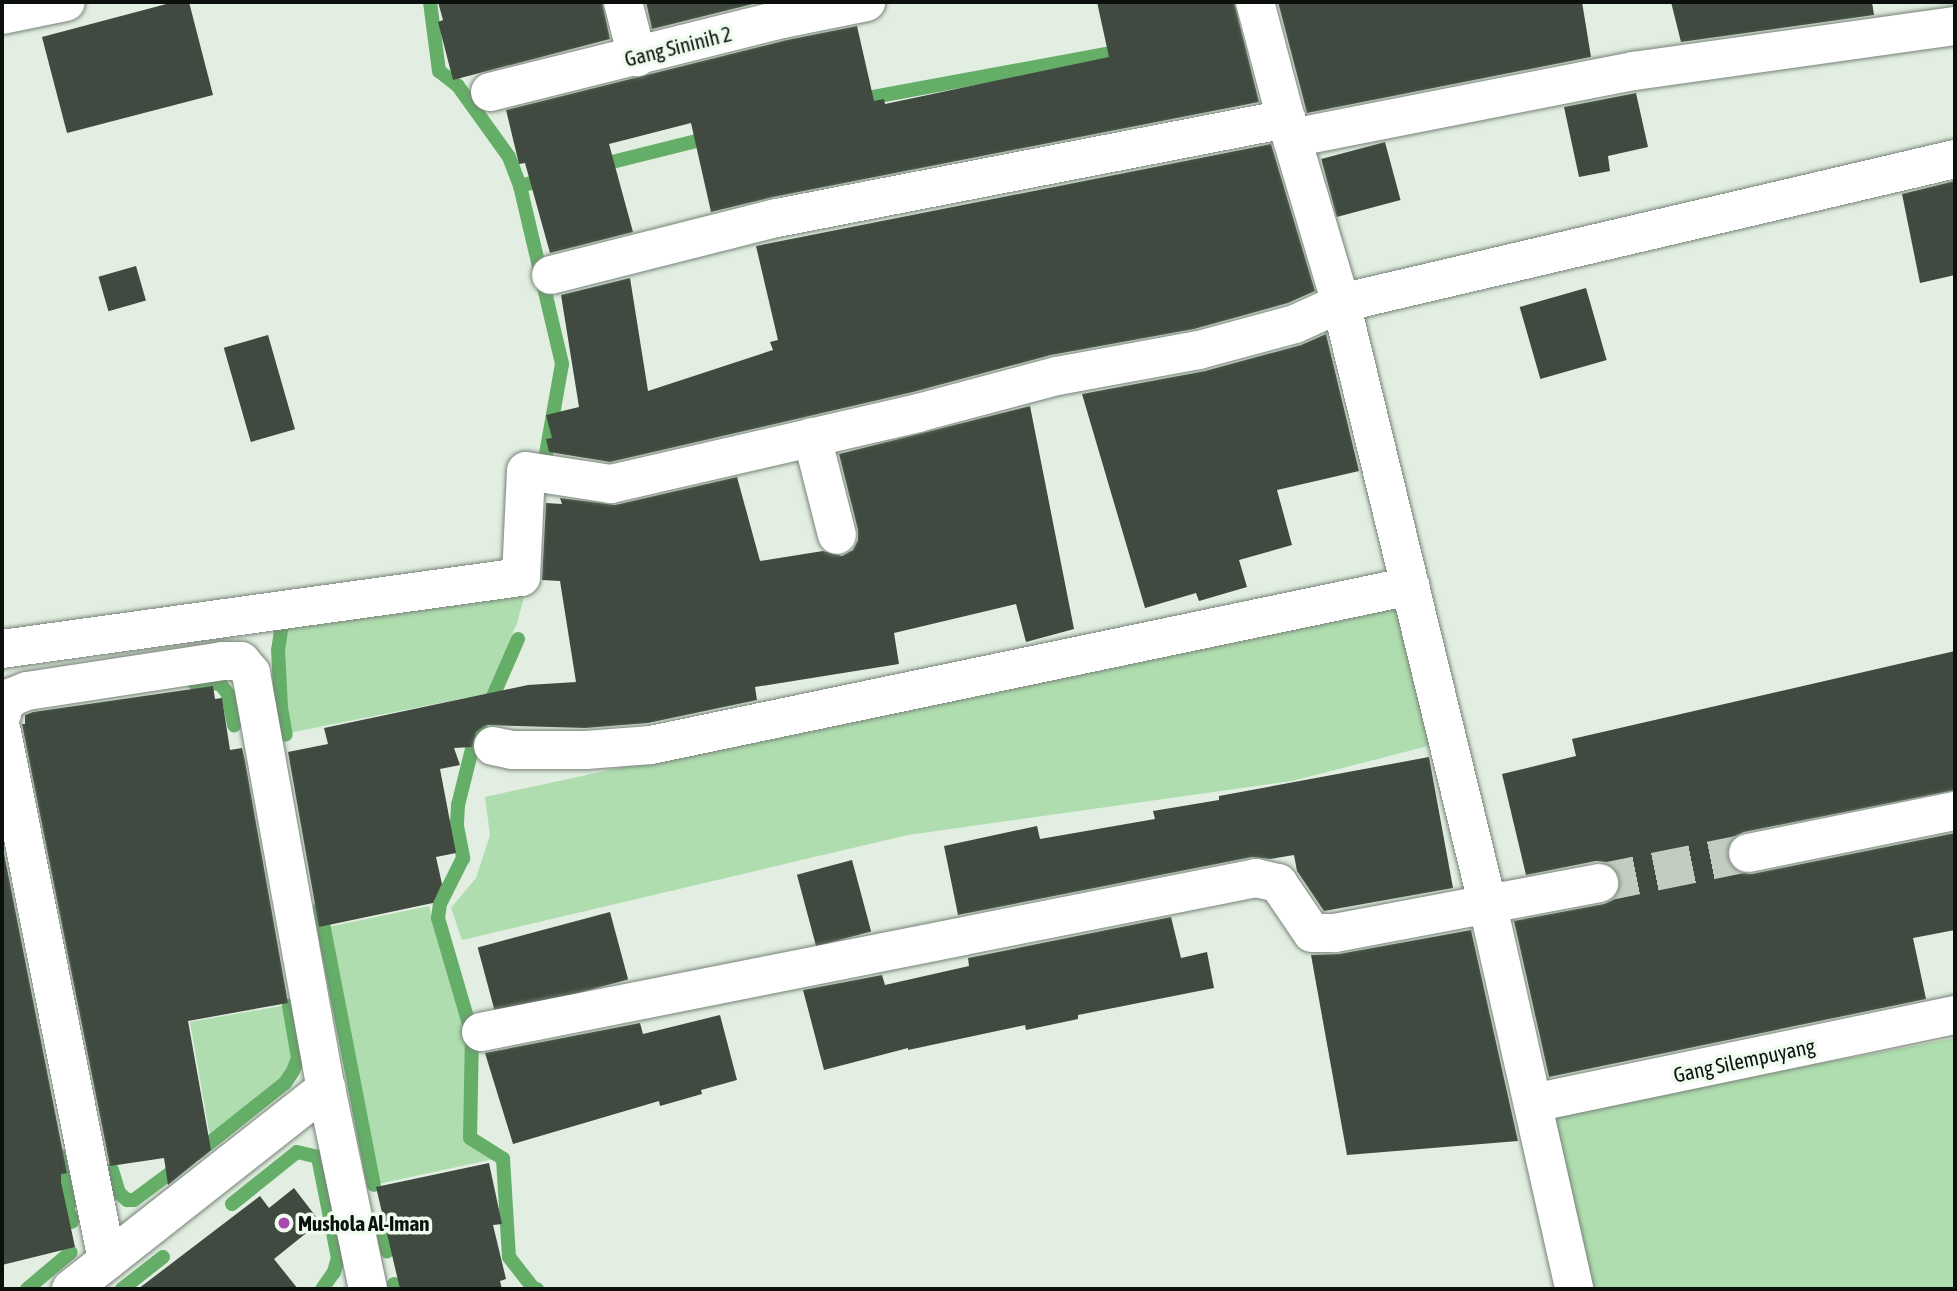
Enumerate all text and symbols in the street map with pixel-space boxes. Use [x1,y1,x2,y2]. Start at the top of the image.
street label: Gang Sininih 2 [622,21,734,71]
street label: Gang Silempuyang [1671,1033,1817,1087]
place label: Mushola Al-Iman [298,1210,429,1236]
marker: Mushola Al-Iman [276,1215,292,1231]

